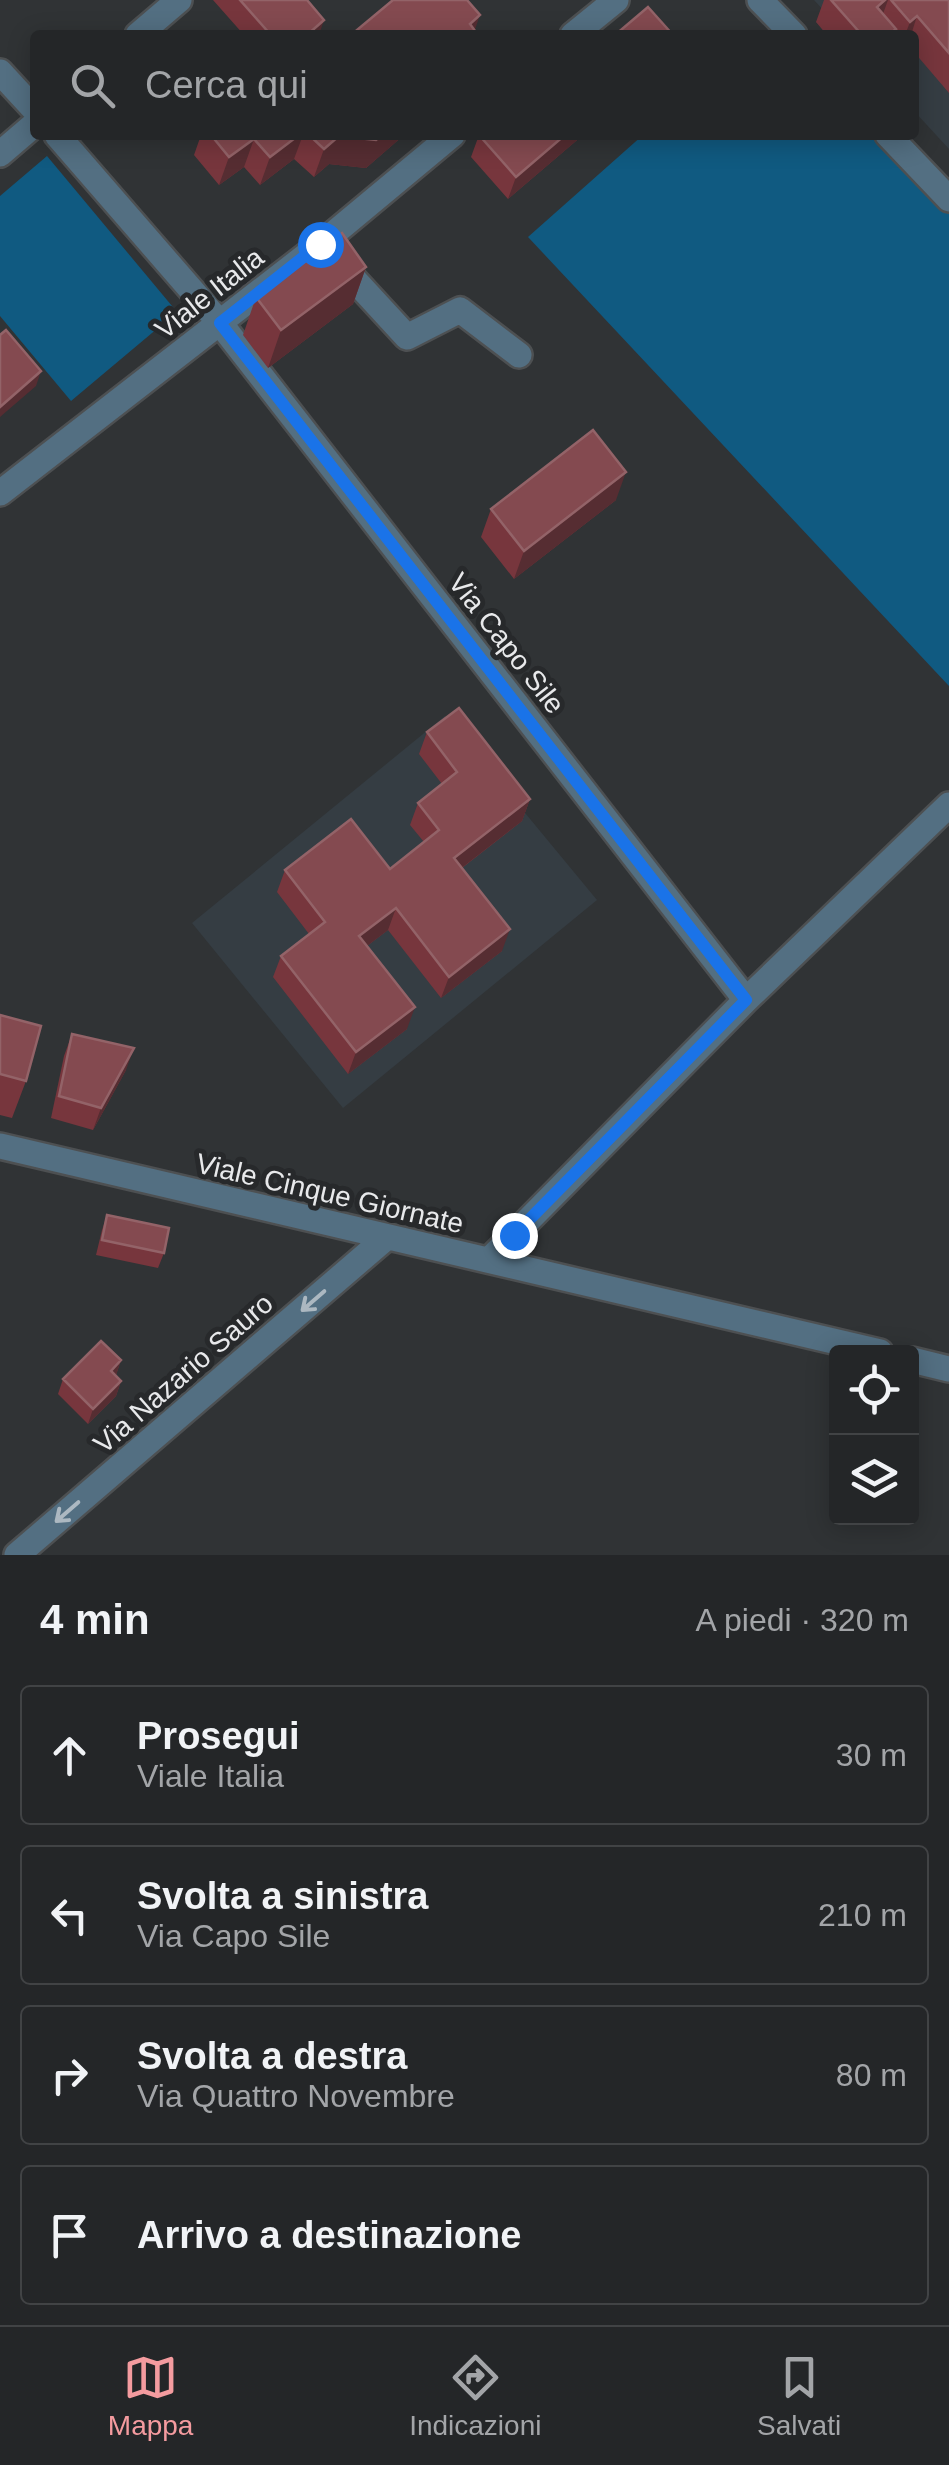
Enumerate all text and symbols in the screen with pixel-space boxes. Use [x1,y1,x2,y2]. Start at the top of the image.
search box [30,30,919,140]
icon: search [65,58,120,113]
text: Cerca qui [145,64,308,106]
route start [298,222,344,268]
street label: Viale Italia [149,241,270,345]
street label: Via Capo Sile [442,567,571,719]
street label: Viale Cinque Giornate [193,1148,467,1239]
route end [492,1213,538,1259]
street label: Via Nazario Sauro [88,1287,279,1459]
one-way arrow [301,1289,327,1311]
map controls [829,1345,919,1525]
button: locate [829,1345,919,1435]
button: layers [829,1435,919,1525]
one-way arrow [54,1501,80,1523]
text: 4 min [40,1596,150,1643]
text: A piedi · 320 m [696,1602,909,1638]
text: Prosegui [137,1715,300,1757]
icon: ahead [42,1728,97,1783]
text: 30 m [836,1737,907,1773]
text: Viale Italia [137,1758,284,1794]
text: Svolta a sinistra [137,1875,428,1917]
icon: left [42,1888,97,1943]
text: 210 m [818,1897,907,1933]
text: Via Capo Sile [137,1918,330,1954]
text: Svolta a destra [137,2035,407,2077]
icon: right [42,2048,97,2103]
text: 80 m [836,2057,907,2093]
text: Via Quattro Novembre [137,2078,455,2114]
icon: arrive [42,2208,97,2263]
text: Arrivo a destinazione [137,2214,521,2256]
tab: Mappa [108,2350,193,2442]
tab: Indicazioni [409,2350,541,2442]
tab: Salvati [757,2350,841,2442]

